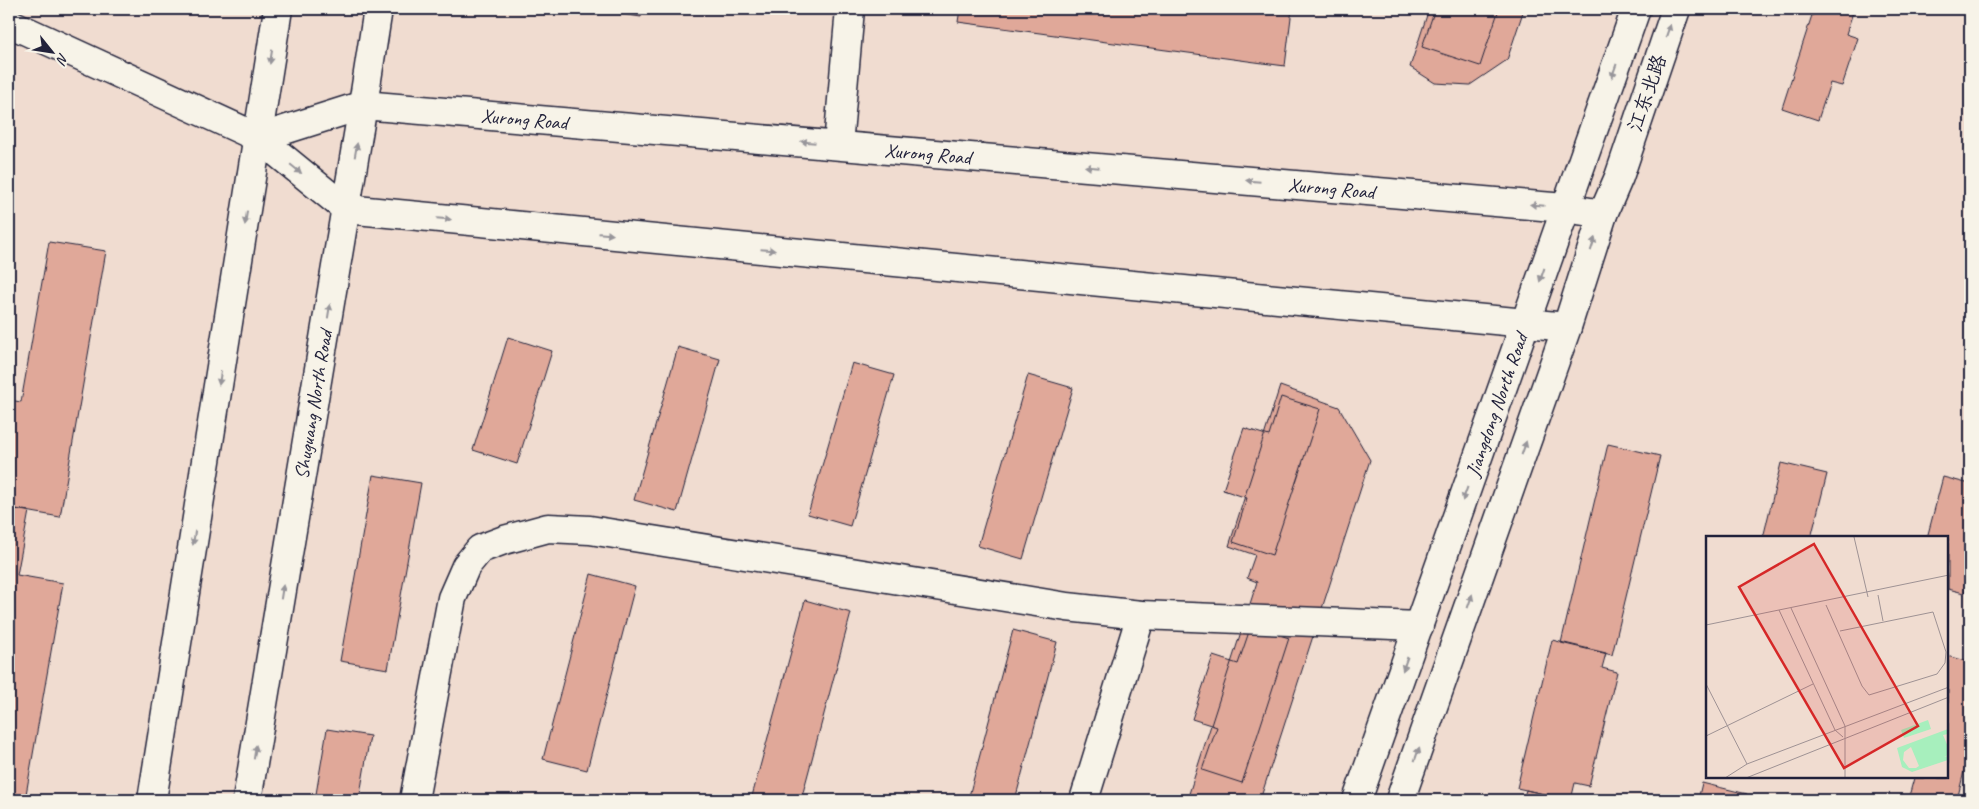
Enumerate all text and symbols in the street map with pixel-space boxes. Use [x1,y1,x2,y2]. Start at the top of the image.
one-way arrow [1665,24,1672,39]
north arrow [28,28,78,78]
one-way arrow [267,49,275,65]
text: N [52,50,72,68]
street label: 江东北路 [1622,50,1672,135]
one-way arrow [1610,64,1618,79]
street label: Xurong Road [480,103,572,135]
street label: Xurong Road [884,137,975,170]
one-way arrow [799,138,815,146]
one-way arrow [352,142,360,158]
one-way arrow [1083,162,1099,170]
one-way arrow [290,164,303,175]
street label: Xurong Road [1287,172,1379,204]
one-way arrow [1245,176,1261,184]
one-way arrow [1529,201,1545,209]
one-way arrow [241,210,249,226]
one-way arrow [436,215,452,223]
one-way arrow [598,230,614,238]
one-way arrow [1590,236,1598,251]
one-way arrow [760,246,776,254]
one-way arrow [1538,268,1546,283]
one-way arrow [325,302,333,318]
street label: Shuguang North Road [288,325,338,481]
street label: Jiangdong North Road [1459,327,1534,481]
one-way arrow [216,370,224,386]
one-way arrow [1521,440,1528,455]
one-way arrow [1461,487,1468,502]
one-way arrow [190,531,198,547]
inset map [1706,536,1949,779]
one-way arrow [278,583,286,599]
one-way arrow [1466,593,1474,608]
one-way arrow [1401,657,1409,672]
one-way arrow [252,744,260,760]
one-way arrow [1413,747,1421,762]

